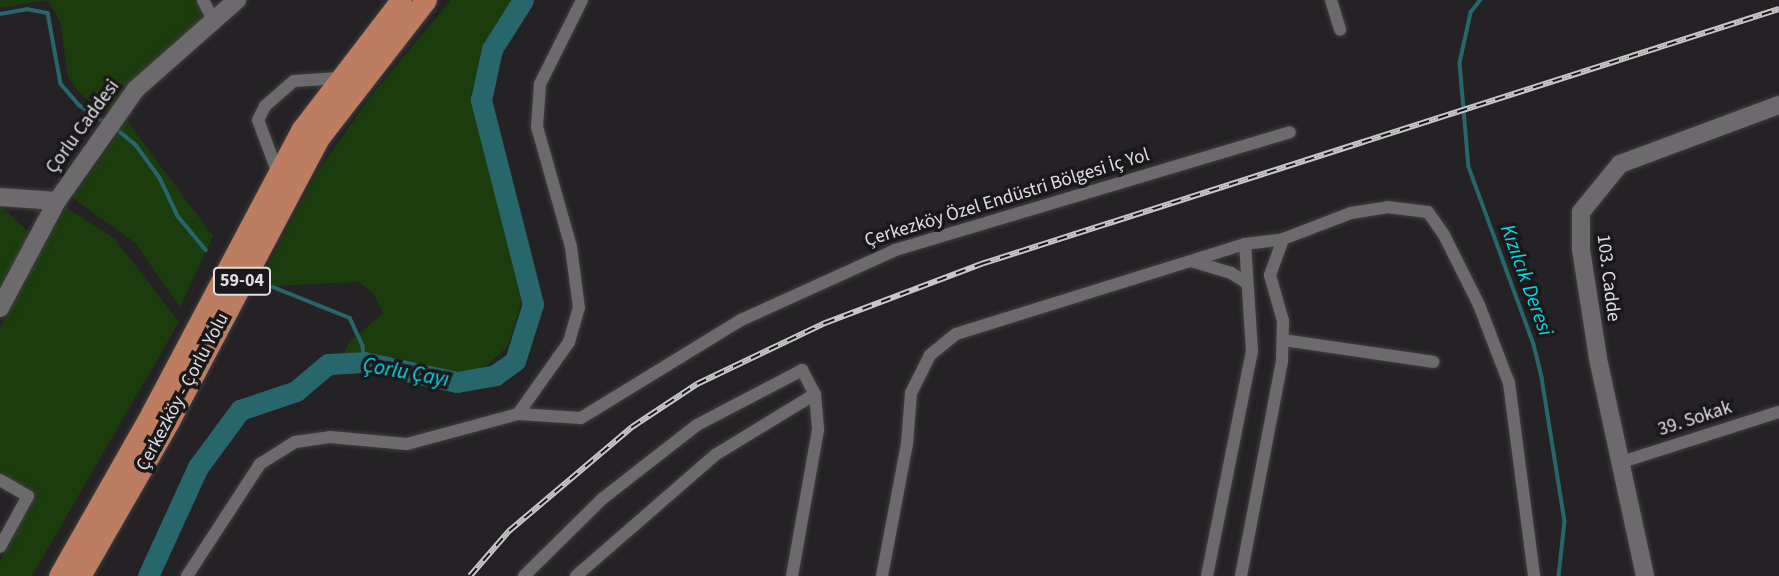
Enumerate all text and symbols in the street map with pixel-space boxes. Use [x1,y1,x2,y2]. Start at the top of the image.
street label: Çorlu Caddesi [41,76,125,178]
street label: Çerkezköy Özel Endüstri Bölgesi İç Yol [862,144,1152,252]
water label: Kızılcık Deresi [1495,221,1559,339]
street label: 103. Cadde [1591,233,1625,323]
road number: 59-04 [212,267,272,296]
street label: Çerkezköy - Çorlu Yolu [132,309,234,475]
water label: Çorlu Çayı [361,352,451,392]
street label: 39. Sokak [1655,396,1735,442]

